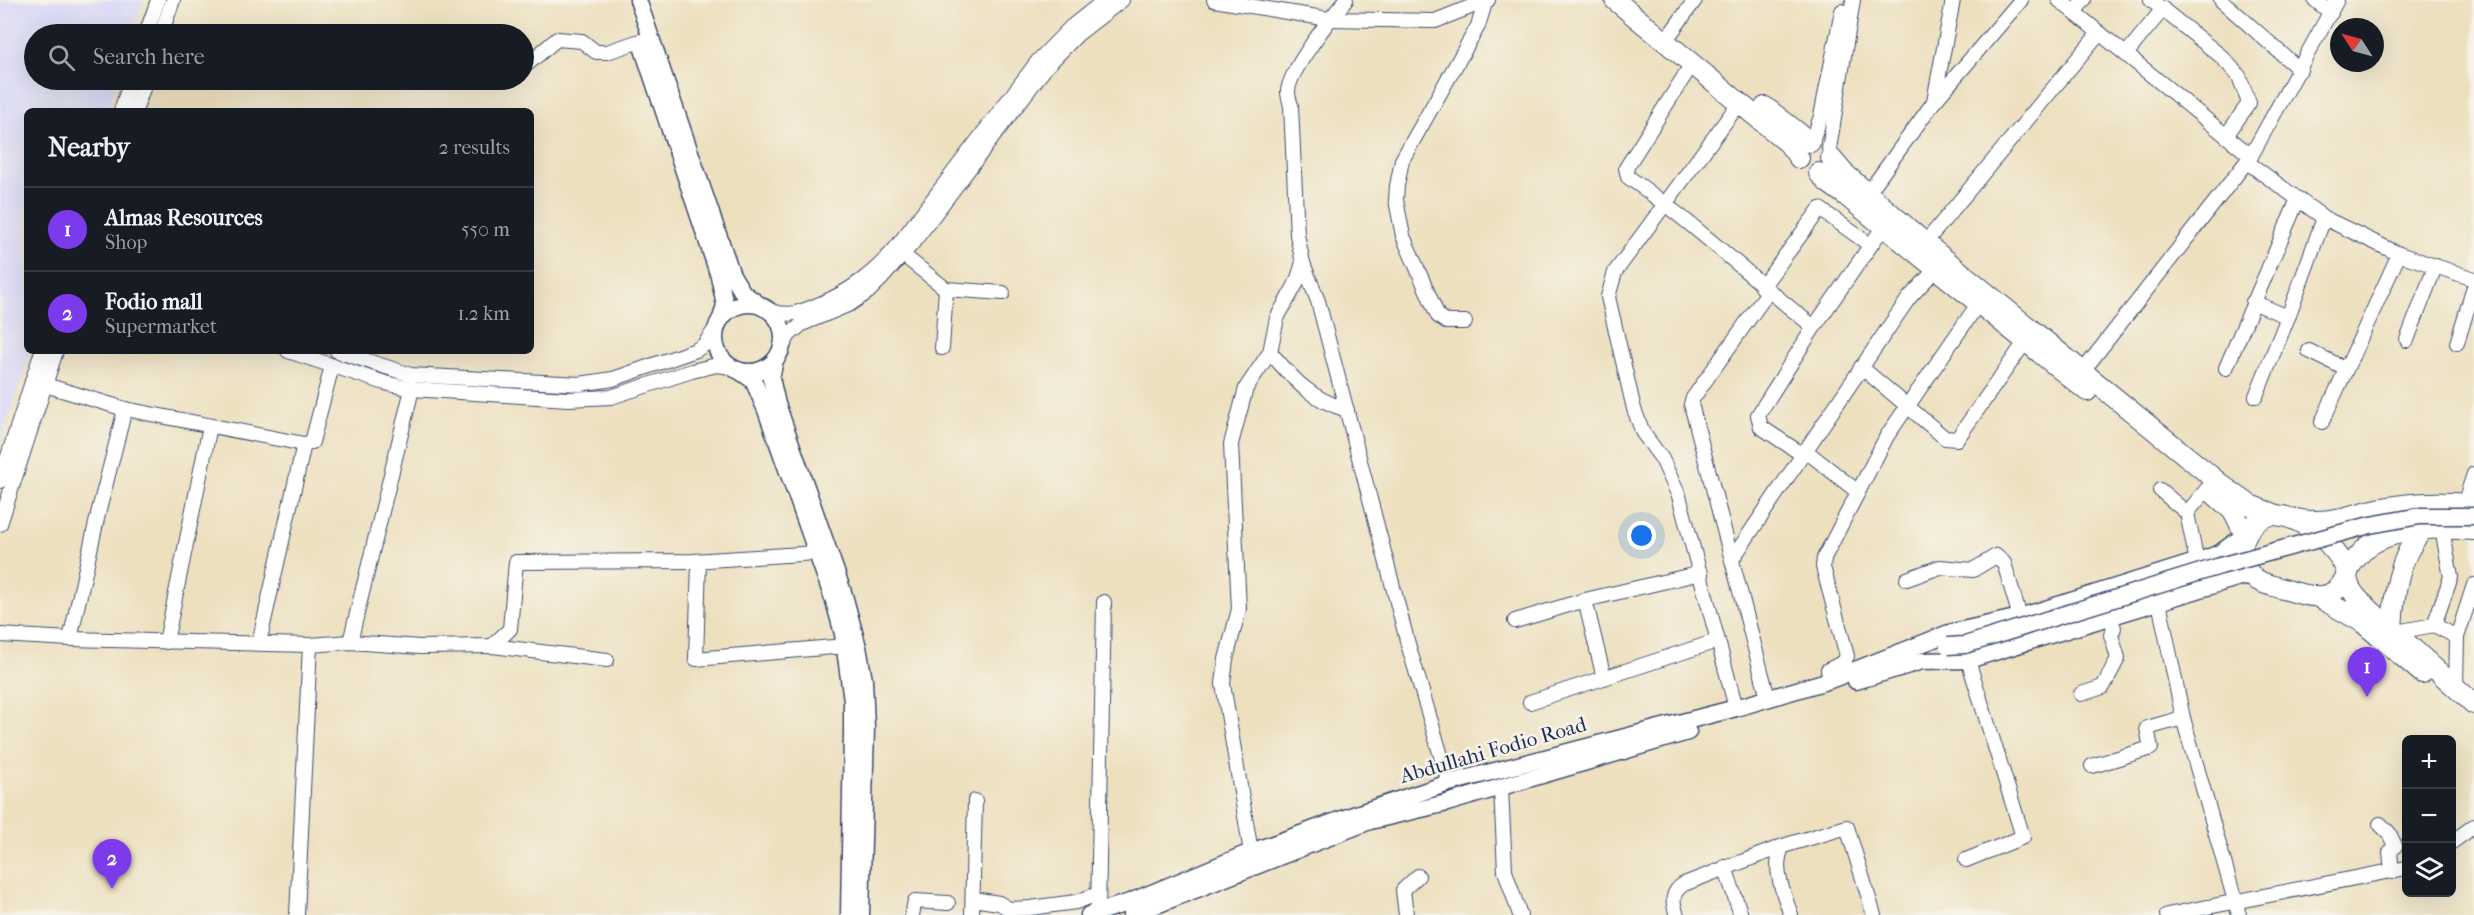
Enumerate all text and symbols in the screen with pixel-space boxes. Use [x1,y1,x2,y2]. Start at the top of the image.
north arrow [2330,18,2384,72]
search box [24,24,534,90]
icon: search [45,41,78,74]
text: Search here [93,44,205,70]
text: Nearby [48,132,130,163]
text: 2 results [439,136,510,159]
text: Almas Resources [105,205,263,231]
text: 1 [64,218,71,241]
text: 550 m [461,218,510,241]
text: Shop [105,231,147,254]
text: Fodio mall [105,289,203,315]
text: 2 [62,302,73,325]
text: 1.2 km [458,302,510,325]
text: Supermarket [105,315,217,338]
your location [1627,521,1656,550]
pin: 1 [2348,648,2386,697]
street label: Abdullahi Fodio Road [1396,712,1590,788]
map controls [2402,735,2456,897]
button: + [2402,735,2456,789]
button: − [2402,789,2456,843]
pin: 2 [92,840,132,889]
button: layers [2402,843,2456,897]

